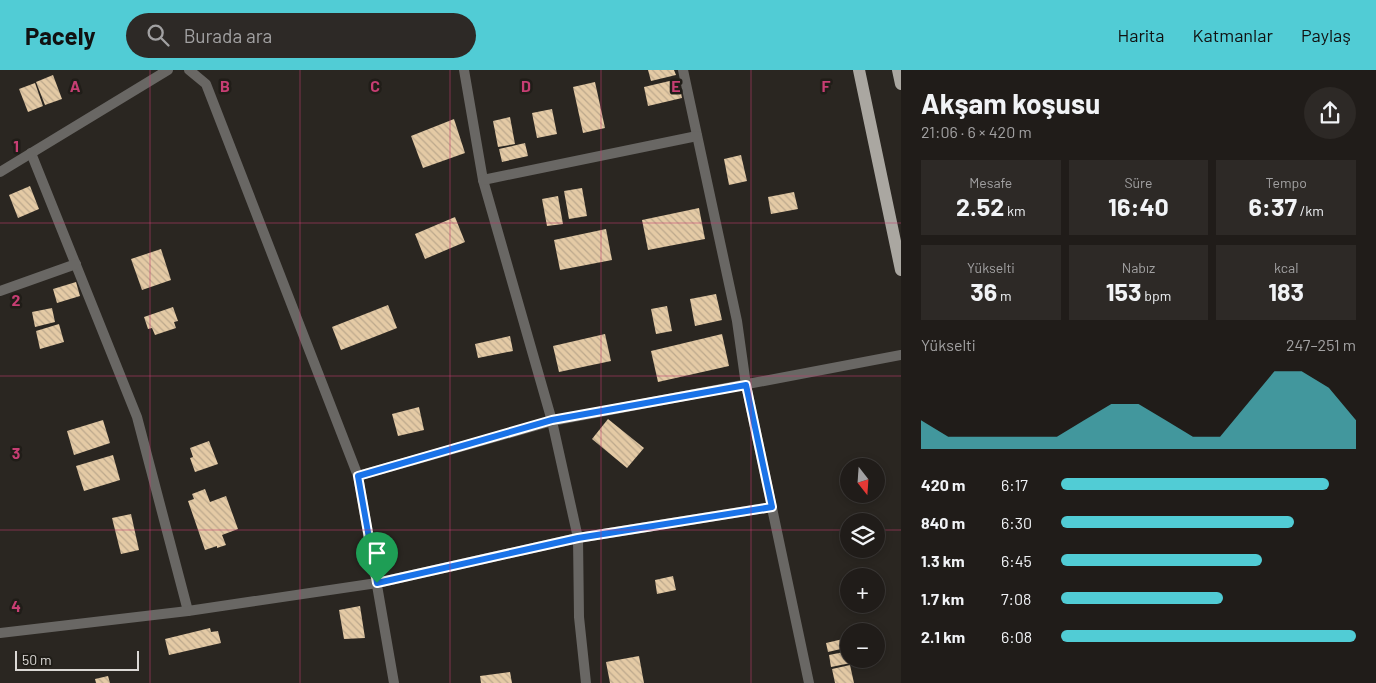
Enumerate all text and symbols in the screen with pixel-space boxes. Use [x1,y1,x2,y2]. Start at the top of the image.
search box [126,13,476,58]
text: Pacely [25,21,96,50]
icon: search [144,21,172,49]
text: Burada ara [184,24,272,47]
text: Harita [1117,24,1165,46]
text: Katmanlar [1193,24,1273,46]
text: Paylaş [1301,24,1351,46]
text: A [70,76,81,95]
text: B [220,76,230,95]
text: C [370,76,380,95]
text: D [521,76,531,95]
text: E [671,76,681,95]
text: F [822,76,831,95]
text: Akşam koşusu [921,86,1100,120]
button: share [1304,87,1356,139]
text: 21:06 · 6 × 420 m [921,122,1032,141]
text: 1 [13,136,19,155]
text: Mesafe [969,174,1012,191]
text: Süre [1124,174,1153,191]
text: Tempo [1266,174,1307,191]
text: 2.52 [956,191,1004,221]
text: 16:40 [1108,191,1169,221]
text: 6:37 [1248,191,1297,221]
text: km [1004,202,1026,219]
text: /km [1297,202,1324,219]
text: Yükselti [967,259,1015,276]
text: Nabız [1122,259,1155,276]
text: kcal [1274,259,1298,276]
text: 36 [970,276,997,306]
text: 153 [1106,276,1142,306]
text: 183 [1268,276,1304,306]
text: m [997,287,1011,304]
text: bpm [1142,287,1171,304]
text: 2 [12,290,21,309]
text: Yükselti [921,335,975,354]
text: 247–251 m [1286,335,1356,354]
text: 3 [12,443,20,462]
north arrow [840,458,885,502]
map controls [840,458,885,668]
text: 420 m [921,475,965,494]
text: 6:17 [1001,475,1028,494]
button: layers [840,513,885,558]
text: 840 m [921,513,965,532]
text: 6:30 [1001,513,1032,532]
pin [356,532,398,583]
icon: arrive [363,539,391,567]
text: 1.3 km [921,551,965,570]
text: 6:45 [1001,551,1032,570]
button: + [840,568,885,613]
text: 1.7 km [921,589,964,608]
text: 7:08 [1001,589,1031,608]
text: 4 [11,596,21,615]
button: − [840,623,885,668]
text: 2.1 km [921,627,965,646]
text: 6:08 [1001,627,1032,646]
scale bar [15,648,139,671]
text: 50 m [22,651,51,668]

